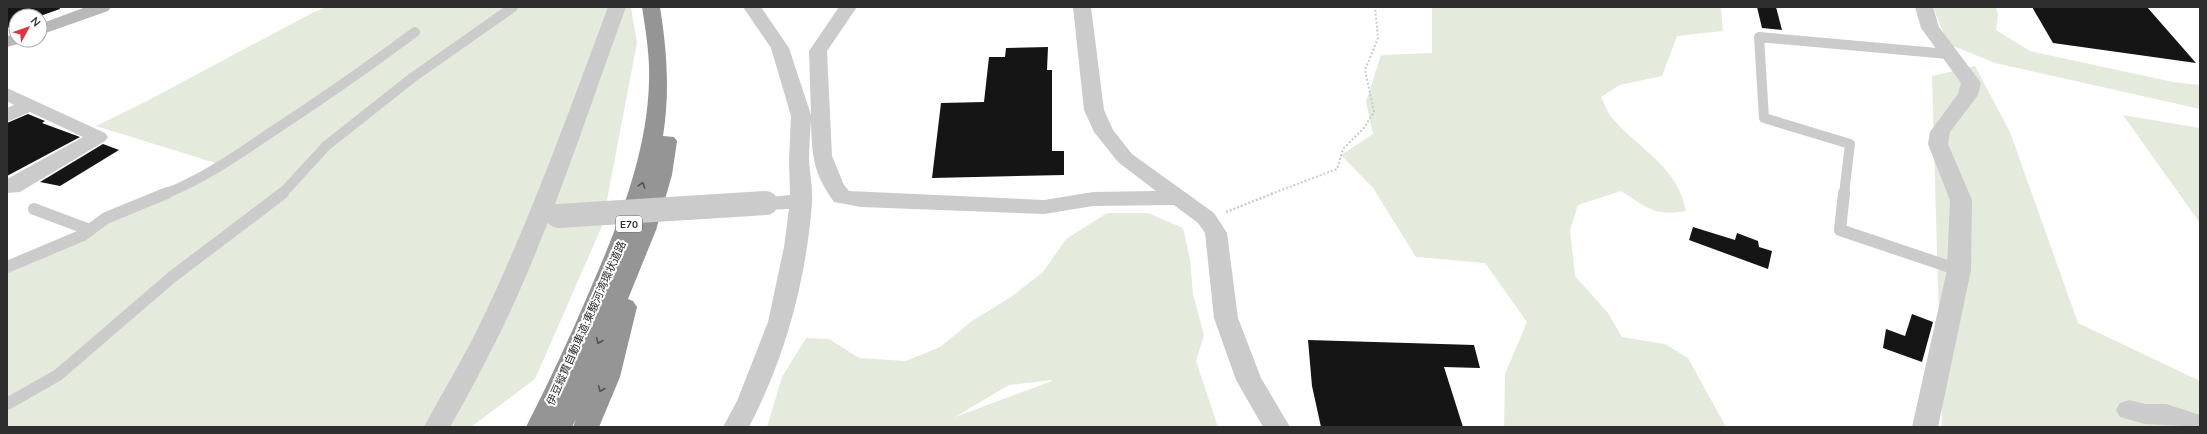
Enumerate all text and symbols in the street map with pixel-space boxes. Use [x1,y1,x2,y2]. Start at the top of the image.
north arrow [8,8,48,48]
text: N [27,14,44,30]
one-way arrow [637,182,646,189]
road number: E70 [616,216,642,232]
street label: 伊豆縦貫自動車道;東駿河湾環状道路 [543,239,630,408]
one-way arrow [595,337,603,344]
one-way arrow [598,386,606,393]

